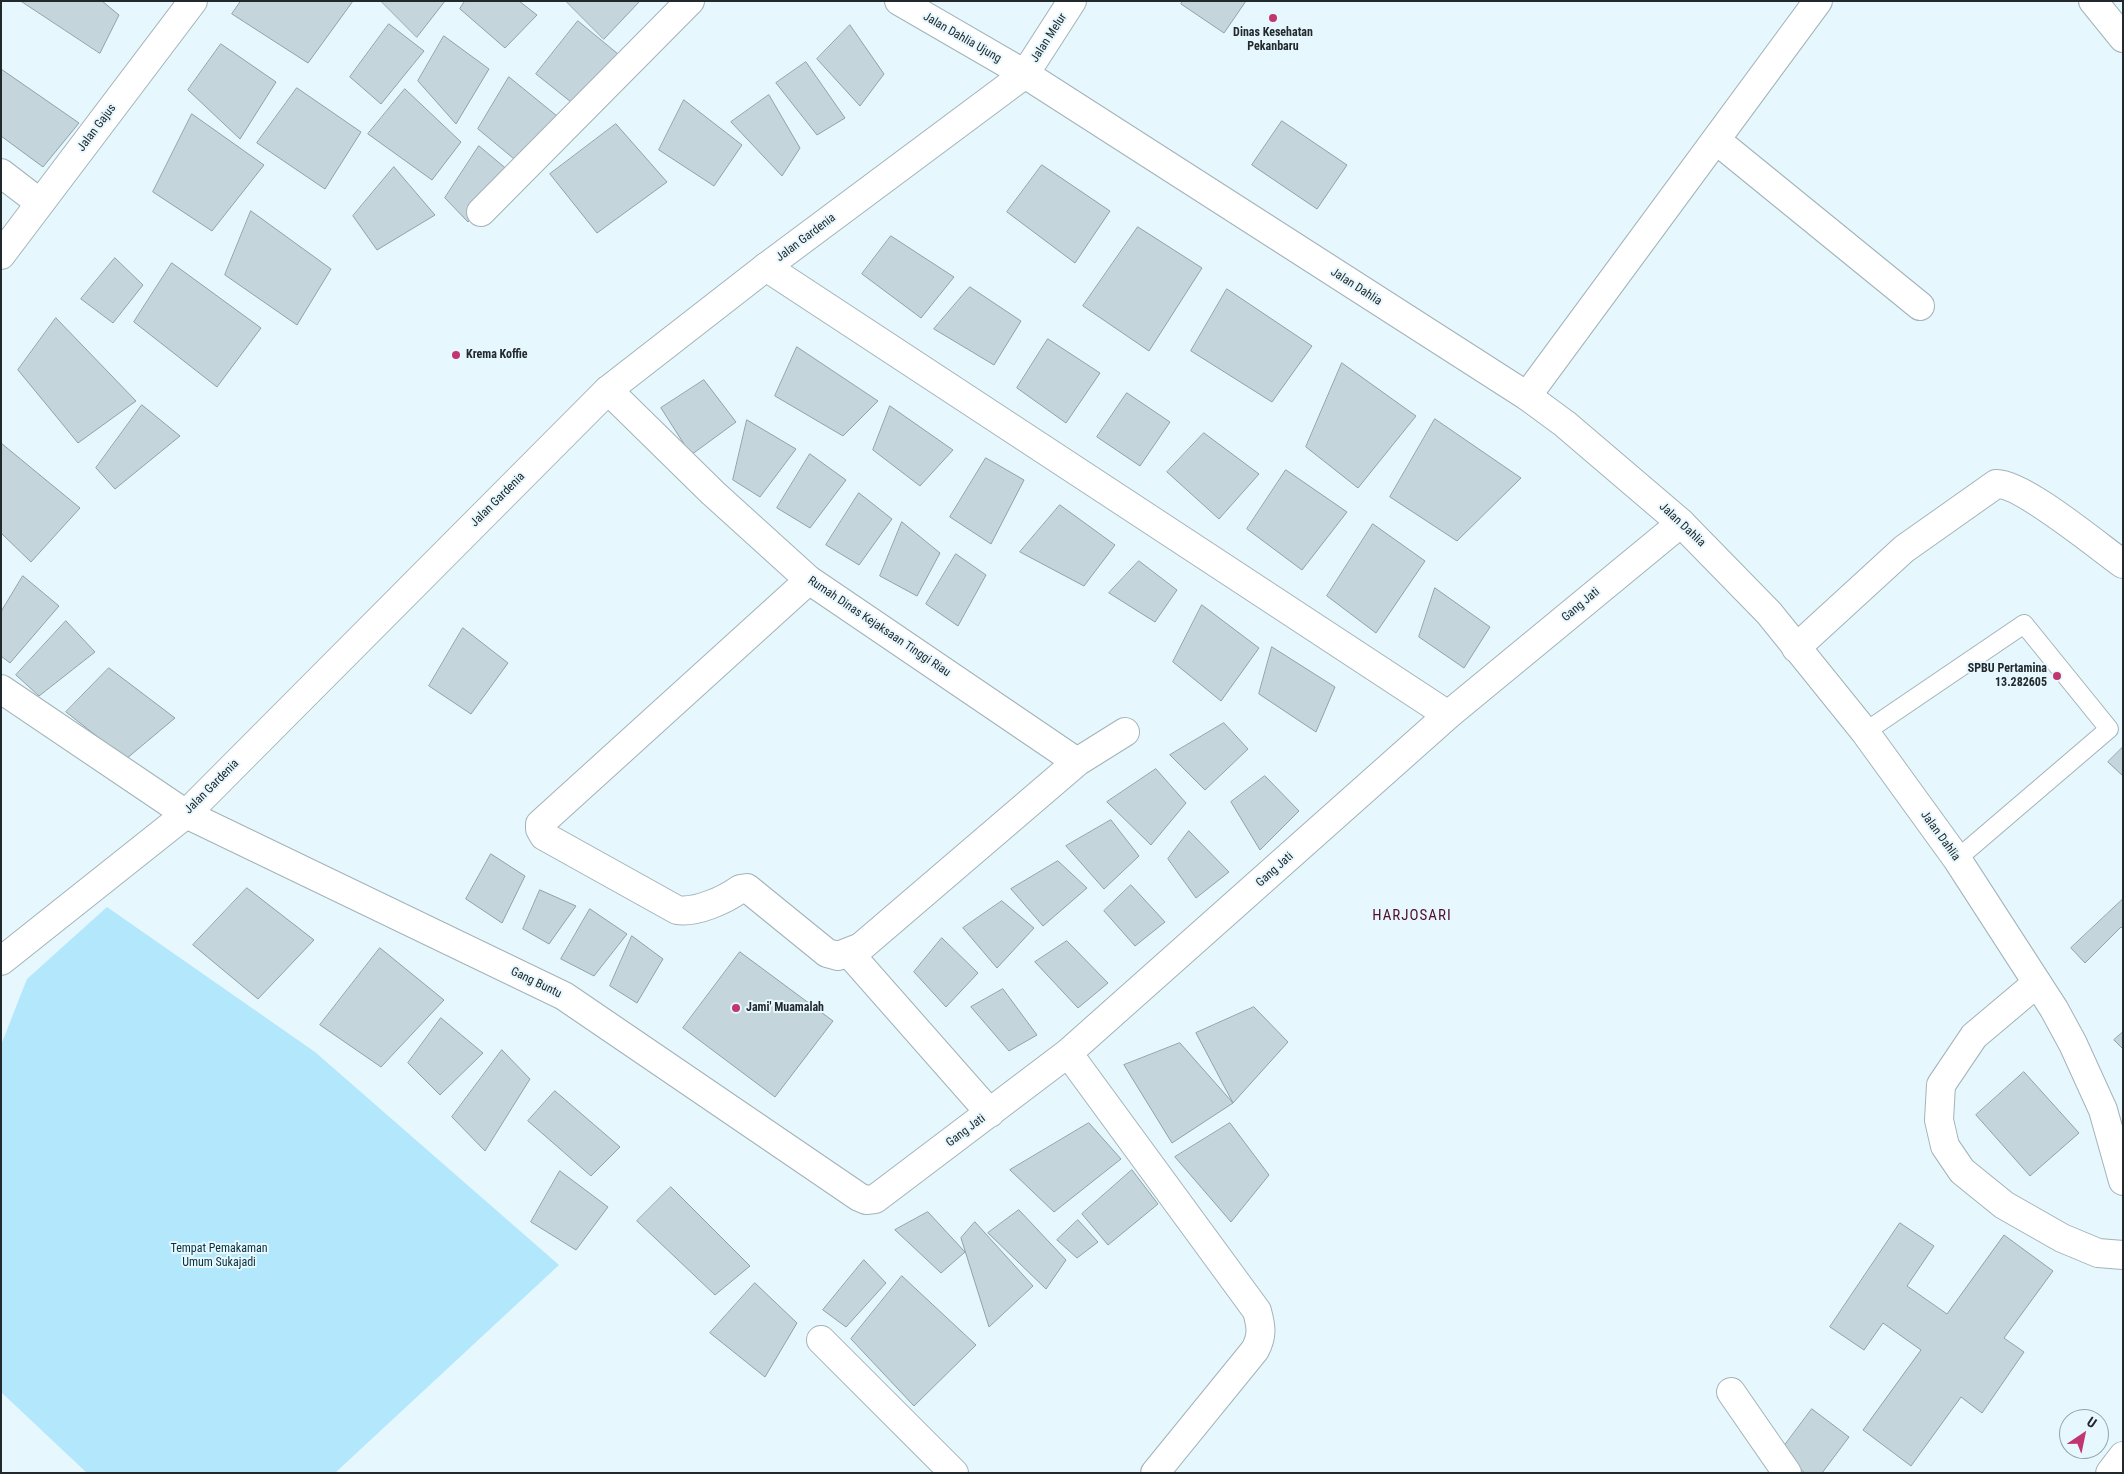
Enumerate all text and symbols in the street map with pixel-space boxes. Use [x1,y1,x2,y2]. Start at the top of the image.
street label: Jalan Dahlia Ujung [920,10,1004,66]
street label: Jalan Melur [1028,11,1070,65]
marker: Dinas Kesehatan Pekanbaru [1267,12,1279,24]
place label: Dinas Kesehatan Pekanbaru [1233,26,1313,54]
street label: Jalan Gajus [75,102,119,154]
street label: Jalan Gardenia [773,211,839,265]
street label: Jalan Dahlia [1328,265,1384,309]
place label: Krema Koffie [466,348,528,362]
marker: Krema Koffie [450,349,462,361]
street label: Jalan Gardenia [468,470,528,530]
street label: Jalan Dahlia [1656,500,1708,550]
street label: Rumah Dinas Kejaksaan Tinggi Riau [805,574,953,680]
street label: Gang Jati [1559,585,1603,625]
place label: SPBU Pertamina 13.282605 [1968,662,2047,690]
marker: SPBU Pertamina 13.282605 [2051,670,2063,682]
street label: Jalan Gardenia [182,757,242,817]
street label: Jalan Dahlia [1917,808,1963,864]
street label: Gang Jati [1253,850,1297,890]
district label: HARJOSARI [1371,907,1453,925]
street label: Gang Buntu [508,965,564,1001]
place label: Jami' Muamalah [746,1001,824,1015]
marker: Jami' Muamalah [730,1002,742,1014]
street label: Gang Jati [944,1112,988,1150]
park label: Tempat Pemakaman Umum Sukajadi [170,1242,268,1270]
north arrow [2059,1409,2109,1459]
text: U [2084,1414,2100,1431]

